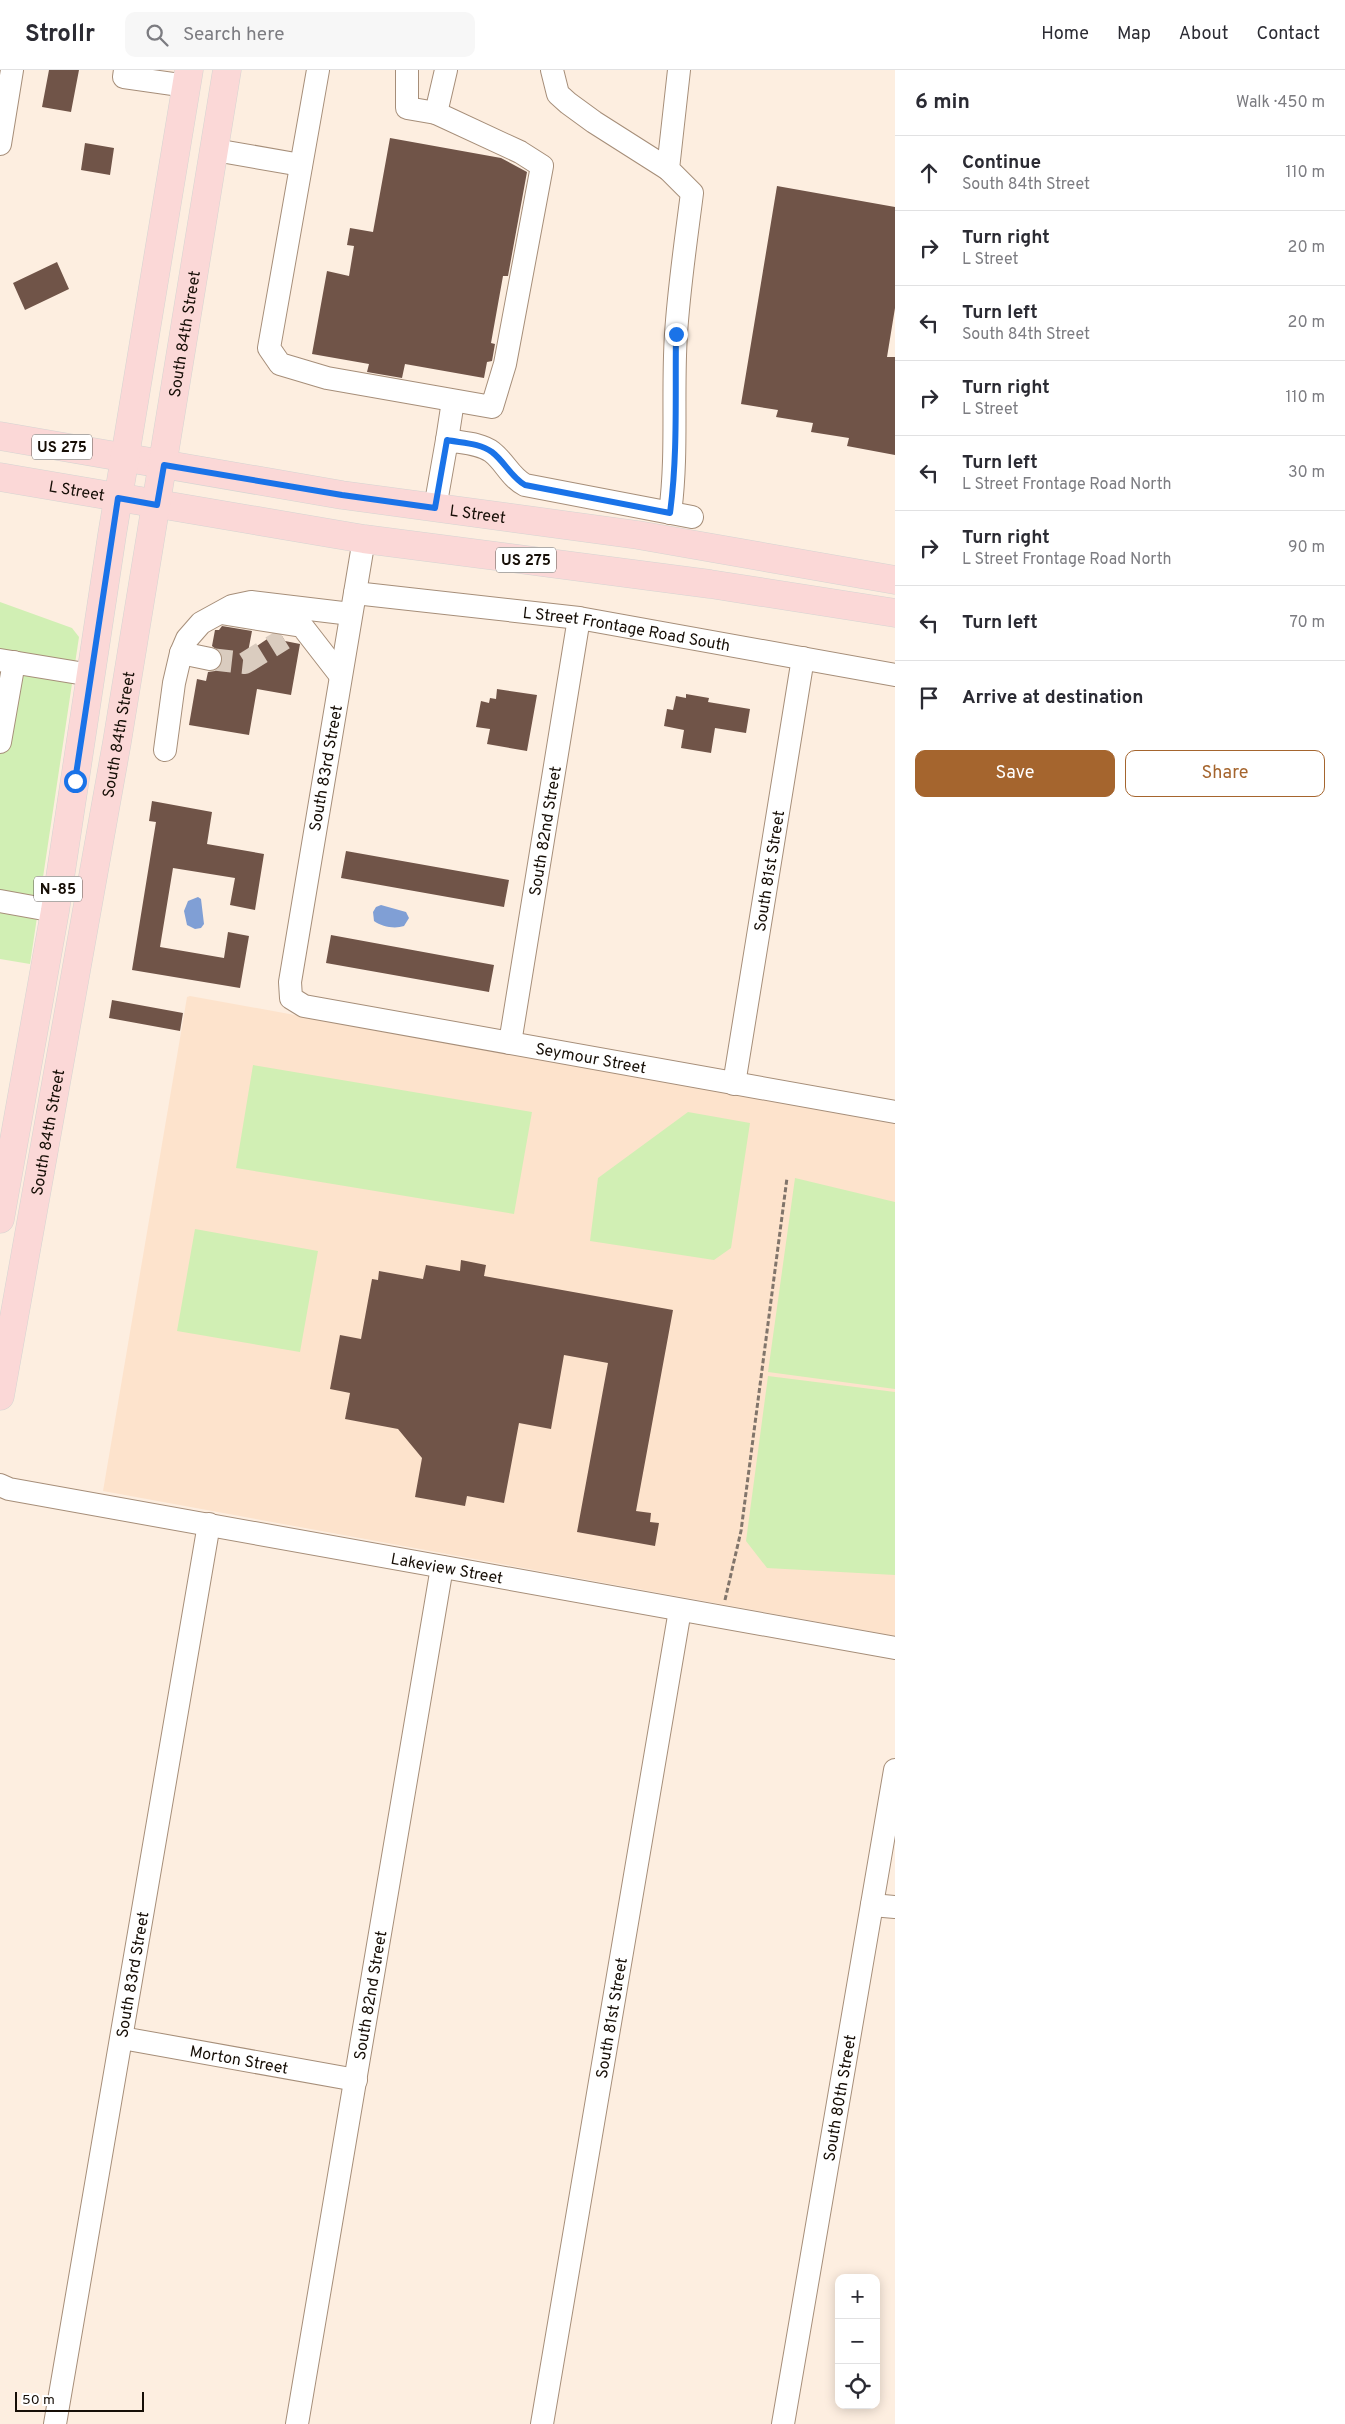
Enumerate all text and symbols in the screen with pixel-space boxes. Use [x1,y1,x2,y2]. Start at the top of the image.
search box [125,12,475,57]
text: Strollr [25,20,95,50]
icon: search [143,21,171,49]
text: Search here [183,23,284,47]
text: Home [1041,23,1089,46]
text: Map [1117,23,1151,46]
text: About [1179,23,1228,46]
text: Contact [1256,23,1320,46]
text: 6 min [915,89,970,116]
text: Walk · 450 m [1236,93,1325,113]
text: Continue [962,151,1041,175]
icon: ahead [915,159,943,187]
text: 110 m [1285,163,1325,183]
text: South 84th Street [962,175,1090,195]
text: Turn right [962,226,1050,250]
icon: right [915,234,943,262]
text: 20 m [1288,238,1325,258]
text: L Street [962,250,1018,270]
street label: South 84th Street [166,269,206,399]
text: Turn left [962,301,1038,325]
icon: left [915,309,943,337]
text: 20 m [1288,313,1325,333]
route end [665,323,688,346]
text: South 84th Street [962,325,1090,345]
text: Turn right [962,376,1050,400]
icon: right [915,384,943,412]
text: 110 m [1285,388,1325,408]
text: L Street [962,400,1018,420]
road number: US 275 [32,434,92,460]
text: Turn left [962,451,1038,475]
icon: left [915,459,943,487]
text: 30 m [1288,463,1325,483]
text: L Street Frontage Road North [962,475,1171,495]
street label: L Street [47,477,106,507]
street label: L Street [448,502,507,529]
text: Turn right [962,526,1050,550]
icon: right [915,534,943,562]
text: 90 m [1288,538,1325,558]
road number: US 275 [496,548,556,572]
text: L Street Frontage Road North [962,550,1171,570]
street label: L Street Frontage Road South [522,604,732,657]
icon: left [915,609,943,637]
text: Turn left [962,611,1038,635]
text: 70 m [1290,613,1325,633]
street label: South 84th Street [99,670,140,800]
icon: arrive [915,684,943,712]
text: Arrive at destination [962,686,1143,710]
street label: South 83rd Street [306,704,348,833]
button: Save [915,750,1115,797]
button: Share [1125,750,1325,797]
street label: South 82nd Street [526,765,567,897]
route start [64,770,87,793]
street label: South 81st Street [751,809,790,933]
road number: N-85 [34,876,82,902]
street label: Seymour Street [534,1040,648,1079]
street label: South 84th Street [28,1068,70,1197]
street label: Lakeview Street [389,1550,505,1589]
street label: South 83rd Street [113,1910,155,2040]
street label: South 82nd Street [351,1929,392,2062]
street label: South 81st Street [593,1956,633,2080]
street label: South 80th Street [820,2033,862,2163]
street label: Morton Street [188,2042,290,2080]
map controls [835,2274,880,2409]
button: + [835,2274,880,2319]
button: − [835,2319,880,2364]
button: locate [835,2364,880,2409]
scale bar [15,2389,144,2412]
text: 50 m [22,2392,55,2409]

